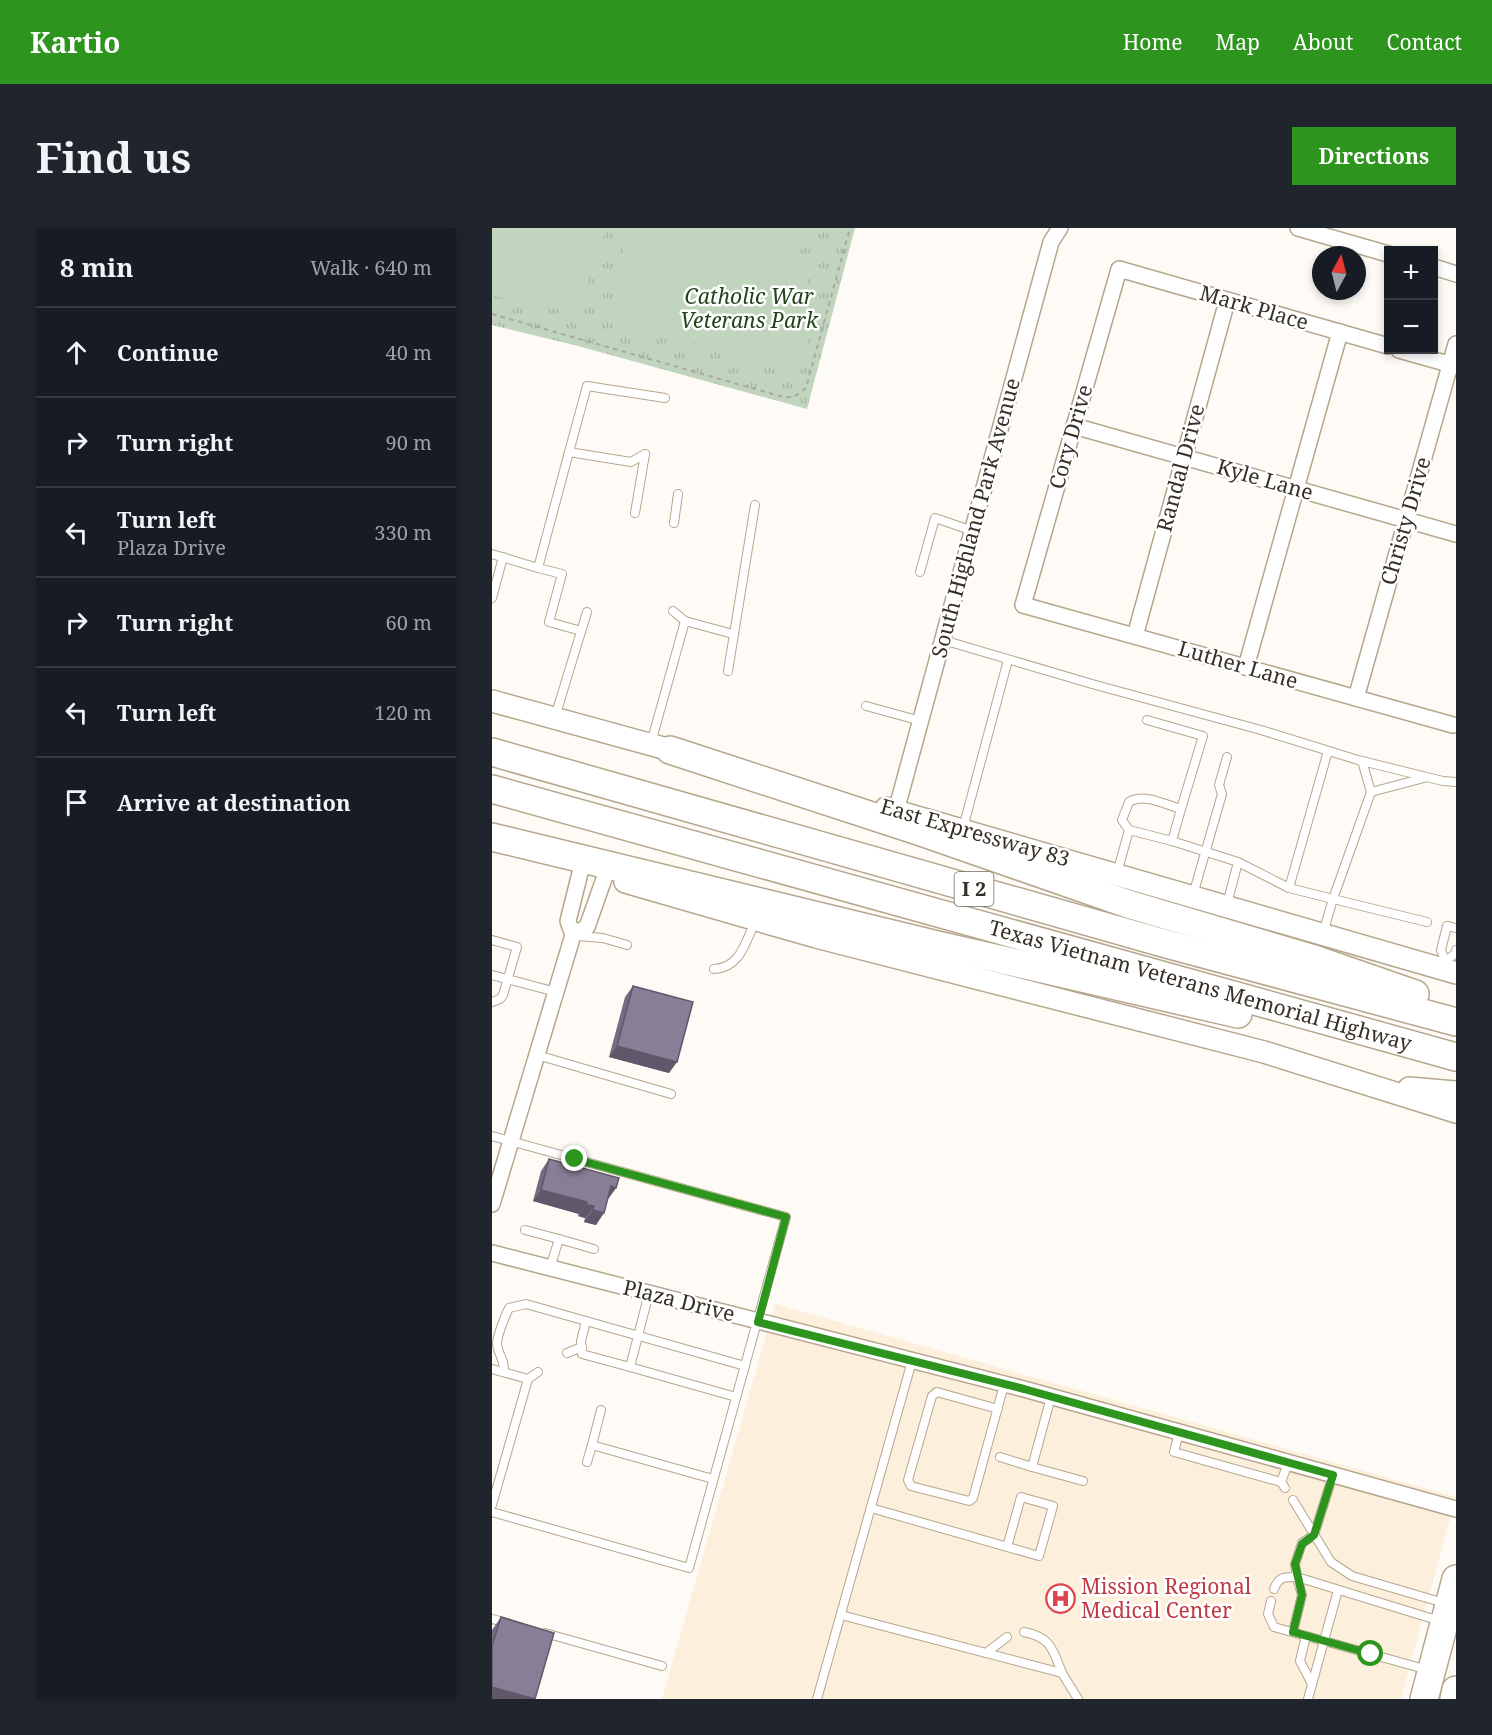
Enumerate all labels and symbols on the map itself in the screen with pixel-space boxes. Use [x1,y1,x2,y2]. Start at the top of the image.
north arrow [1312,246,1366,300]
street label: Mark Place [1197,278,1312,336]
park label: Catholic War Veterans Park [680,282,819,334]
street label: South Highland Park Avenue [924,375,1026,661]
street label: Cory Drive [1042,381,1098,492]
street label: Randal Drive [1150,401,1211,535]
street label: Kyle Lane [1214,452,1317,506]
street label: Christy Drive [1373,453,1437,588]
street label: Luther Lane [1175,634,1301,695]
street label: East Expressway 83 [877,792,1073,872]
road number: I 2 [954,872,994,906]
street label: Texas Vietnam Veterans Memorial Highway [986,913,1415,1057]
route end [561,1145,587,1171]
street label: Plaza Drive [620,1273,738,1327]
place label: Mission Regional Medical Center [1081,1572,1252,1624]
hospital icon: Mission Regional Medical Center [1044,1583,1076,1615]
route start [1357,1640,1383,1666]

